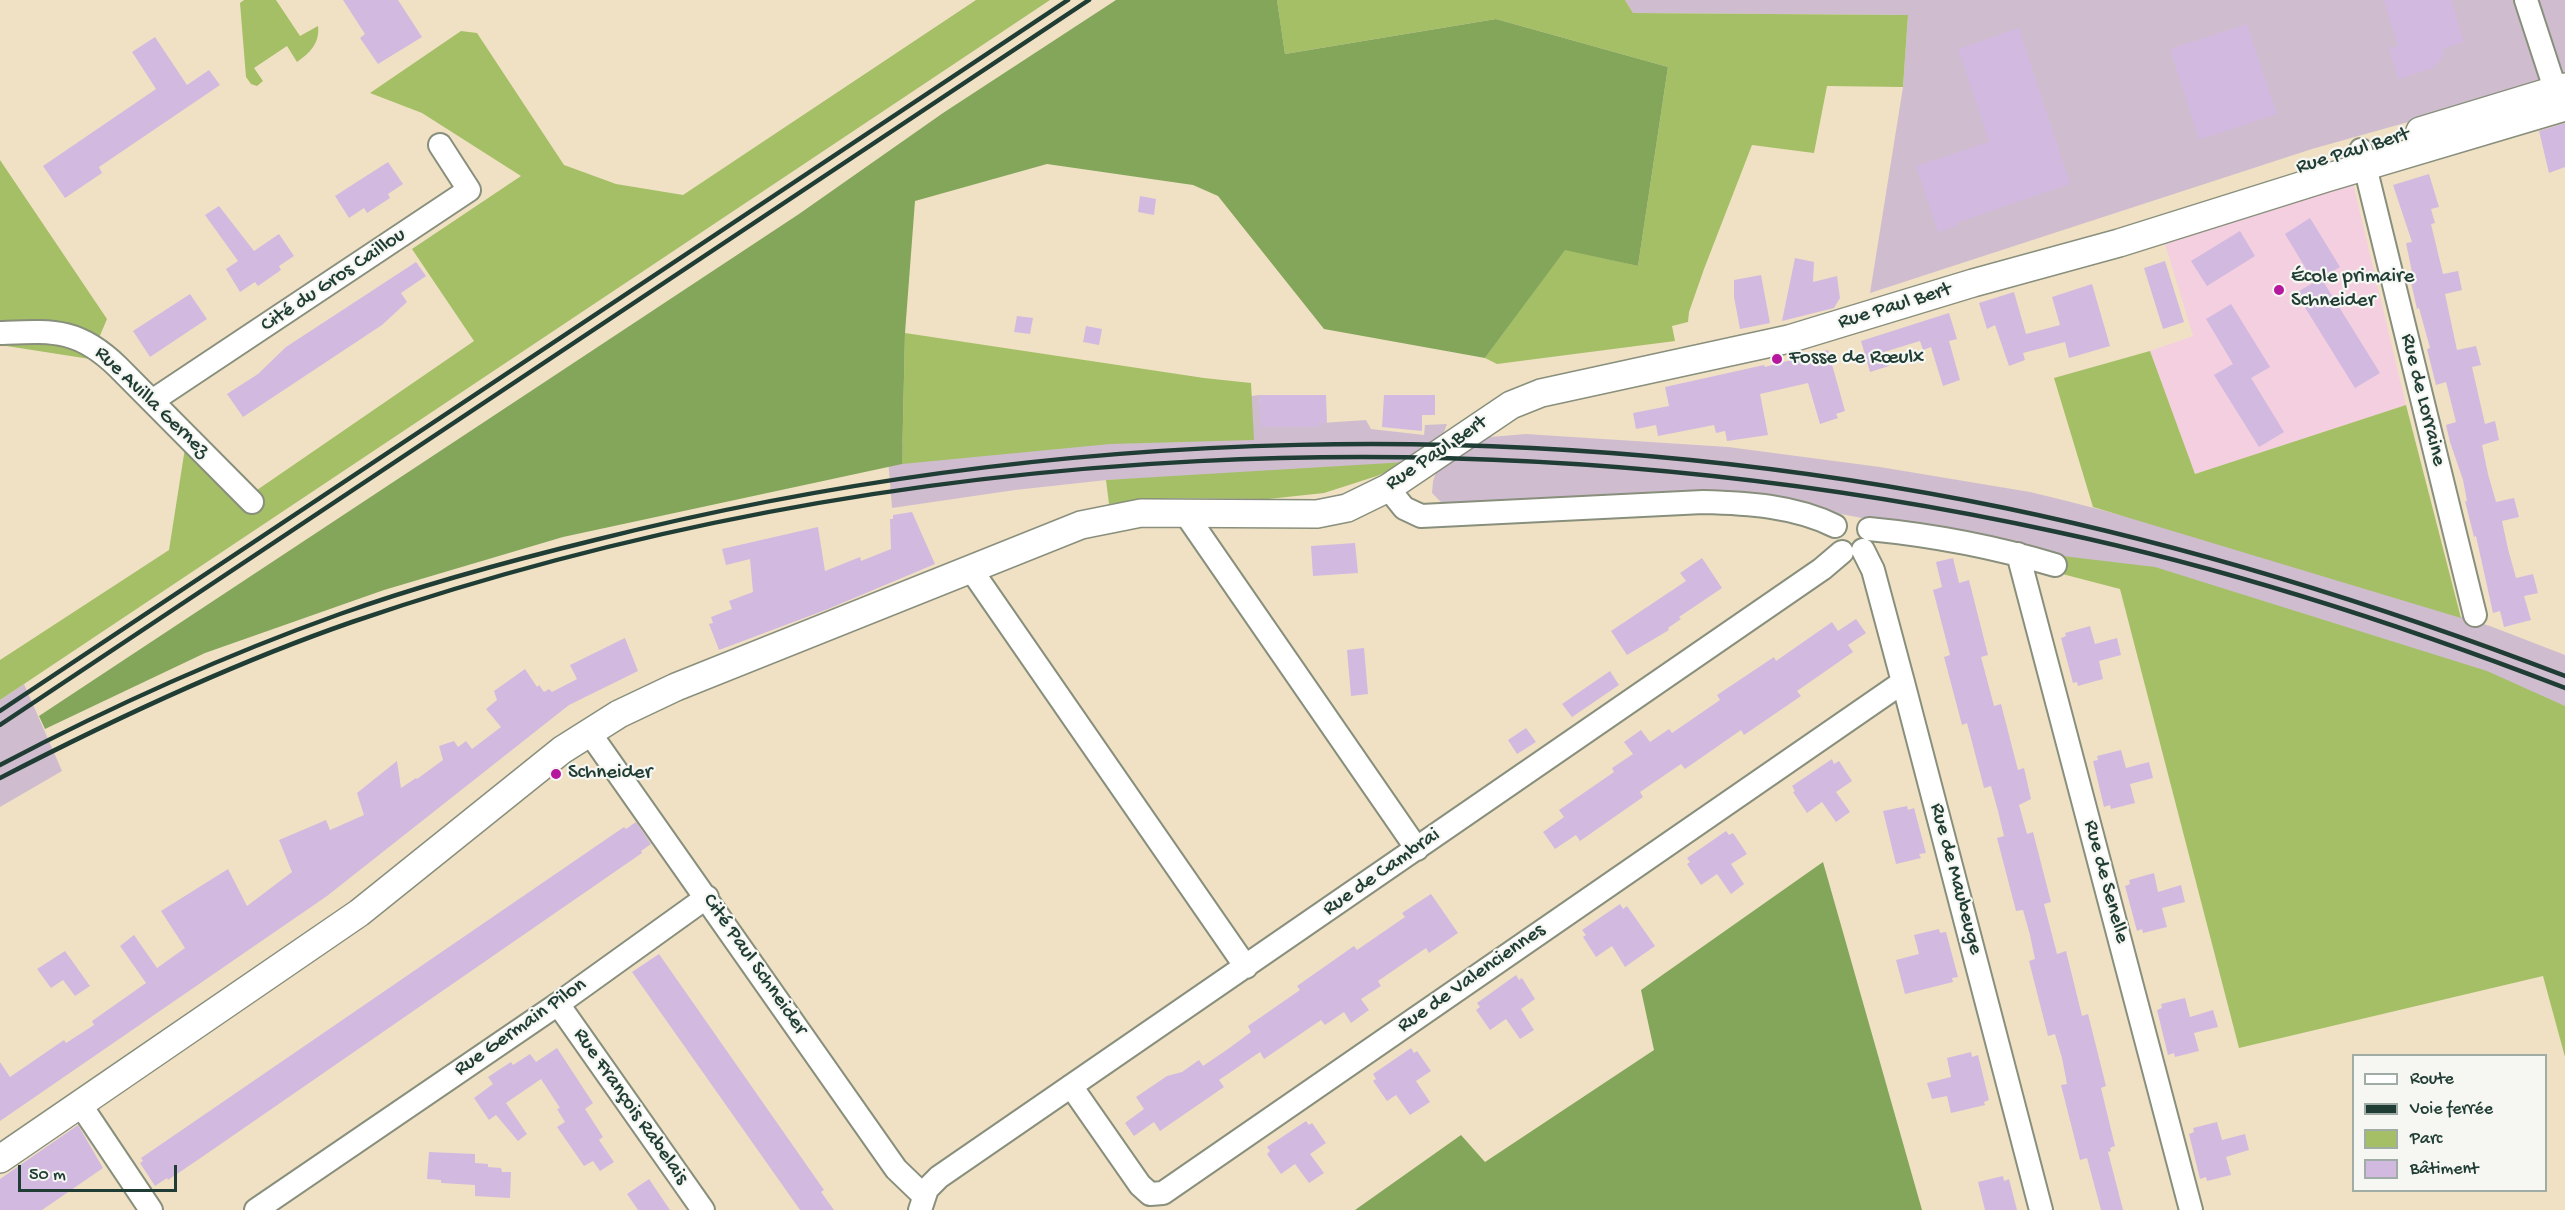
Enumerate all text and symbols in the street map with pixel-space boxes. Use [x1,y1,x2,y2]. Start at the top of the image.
street label: Rue Paul Bert [2293,123,2413,181]
street label: Cité du Gros Caillou [257,223,411,339]
place label: École primaire Schneider [2291,265,2414,315]
street label: Rue Paul Bert [1835,278,1955,336]
marker: École primaire Schneider [2272,283,2286,297]
street label: Rue de Lorraine [2393,331,2451,469]
street label: Rue Avilla Gernez [88,342,214,464]
place label: Fosse de Rœulx [1789,346,1924,372]
marker: Fosse de Rœulx [1770,352,1784,366]
street label: Rue Paul Bert [1381,411,1493,497]
place label: Schneider [568,761,652,787]
marker: Schneider [549,767,563,781]
street label: Rue de Maubeuge [1923,801,1987,957]
street label: Rue de Senelle [2076,818,2134,946]
street label: Rue de Cambrai [1318,823,1446,923]
street label: Cité Paul Schneider [696,889,812,1041]
street label: Rue de Valenciennes [1393,919,1551,1039]
street label: Rue Germain Pilon [450,973,592,1083]
street label: Rue François Rabelais [567,1024,693,1190]
legend [2352,1054,2547,1192]
text: Route [2410,1069,2454,1090]
text: Voie ferrée [2410,1099,2493,1120]
text: Parc [2410,1129,2442,1150]
scale bar [21,1153,180,1191]
text: Bâtiment [2410,1159,2478,1180]
text: 50 m [29,1165,66,1186]

